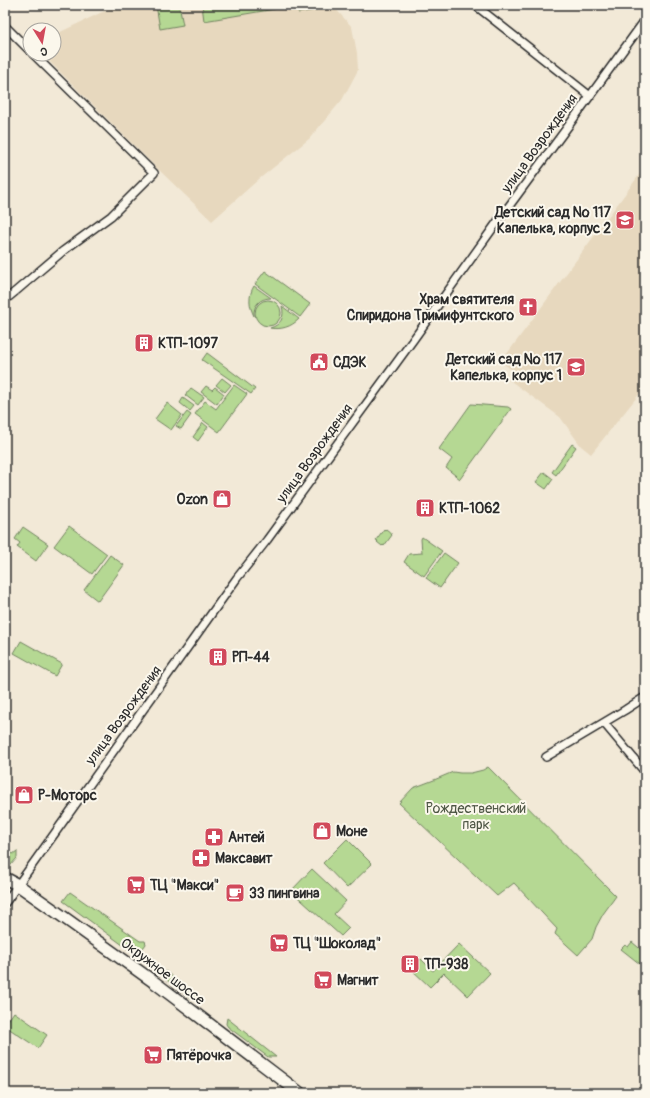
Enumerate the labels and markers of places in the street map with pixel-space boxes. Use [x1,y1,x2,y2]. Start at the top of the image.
place label: Детский сад № 117 Капелька, корпус 2 [494,204,612,237]
school or university icon: Детский сад № 117 Капелька, корпус 2 [614,209,636,231]
place label: Храм святителя Спиридона Тримифунтского [347,291,514,324]
church icon: Храм святителя Спиридона Тримифунтского [517,296,539,318]
building icon: КТП-1097 [133,332,155,354]
place label: КТП-1097 [158,335,218,352]
public building icon: СДЭК [308,351,330,373]
place label: Детский сад № 117 Капелька, корпус 1 [445,351,563,384]
place label: СДЭК [333,354,367,371]
school or university icon: Детский сад № 117 Капелька, корпус 1 [565,356,587,378]
shop icon: Ozon [211,488,233,510]
place label: Ozon [177,491,208,508]
building icon: КТП-1062 [414,497,436,519]
place label: КТП-1062 [439,500,500,517]
building icon: РП-44 [207,646,229,668]
place label: РП-44 [232,649,270,666]
shop icon: Р-Моторс [13,784,35,806]
place label: Р-Моторс [38,787,97,804]
shop icon: Моне [311,820,333,842]
place label: Моне [336,823,369,840]
pharmacy icon: Антей [203,826,225,848]
place label: Антей [228,829,265,846]
pharmacy icon: Максавит [190,847,212,869]
place label: Максавит [215,850,274,867]
supermarket icon: ТЦ "Макси" [125,874,147,896]
place label: ТЦ "Макси" [149,877,219,894]
cafe icon: 33 пингвина [224,882,246,904]
place label: 33 пингвина [249,885,320,902]
supermarket icon: ТЦ "Шоколад" [268,932,290,954]
place label: ТЦ "Шоколад" [292,935,381,952]
building icon: ТП-938 [399,953,421,975]
place label: ТП-938 [423,956,468,973]
supermarket icon: Магнит [312,969,334,991]
place label: Магнит [337,972,380,989]
supermarket icon: Пятёрочка [142,1044,164,1066]
place label: Пятёрочка [167,1047,232,1064]

